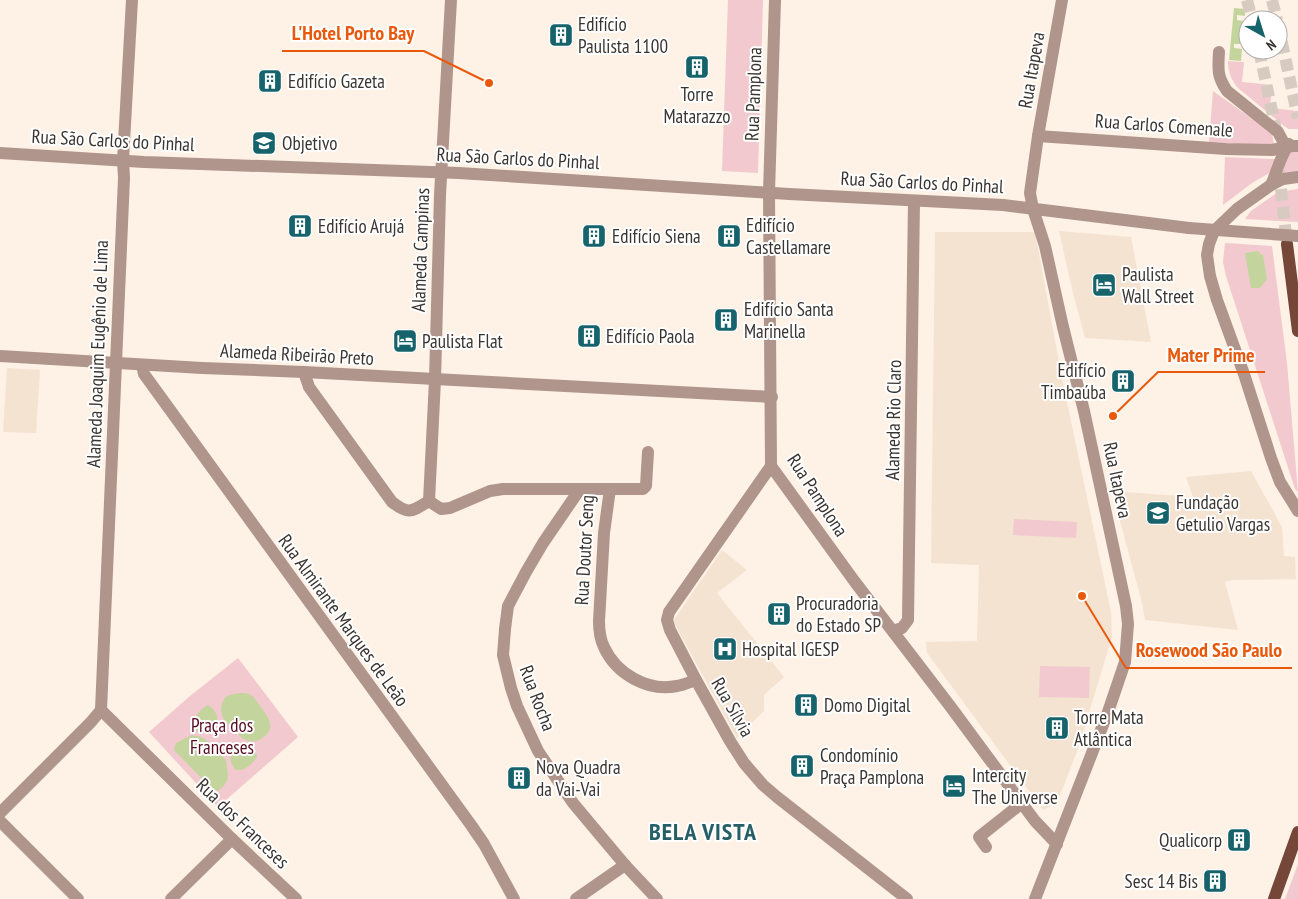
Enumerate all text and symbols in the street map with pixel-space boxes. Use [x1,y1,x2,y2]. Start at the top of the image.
north arrow [1238,10,1288,60]
place label: Edifício Paulista 1100 [578,12,668,58]
callout: L'Hotel Porto Bay [282,16,424,51]
text: L'Hotel Porto Bay [292,20,415,46]
building icon: Edifício Paulista 1100 [548,22,574,48]
street label: Rua Itapeva [1012,30,1050,110]
text: N [1263,36,1280,54]
street label: Rua Pamplona [739,47,767,141]
building icon: Torre Matarazzo [684,54,710,80]
building icon: Edifício Gazeta [257,68,283,94]
place label: Edifício Gazeta [288,69,385,93]
place label: Torre Matarazzo [664,82,731,128]
street label: Rua Carlos Comenale [1094,108,1234,142]
street label: Rua São Carlos do Pinhal [31,124,196,156]
school or university icon: Objetivo [251,130,277,156]
place label: Objetivo [282,131,338,155]
street label: Rua São Carlos do Pinhal [436,142,601,174]
street label: Rua São Carlos do Pinhal [840,166,1005,198]
street label: Alameda Campinas [406,187,434,313]
building icon: Edifício Arujá [287,213,313,239]
place label: Edifício Castellamare [746,213,831,259]
place label: Edifício Arujá [318,214,404,238]
building icon: Edifício Siena [581,223,607,249]
building icon: Edifício Castellamare [716,223,742,249]
place label: Edifício Siena [612,224,701,248]
street label: Alameda Joaquim Eugênio de Lima [81,240,113,468]
place label: Paulista Wall Street [1122,262,1195,308]
hotel icon: Paulista Wall Street [1091,272,1117,298]
place label: Edifício Santa Marinella [744,297,834,343]
building icon: Edifício Santa Marinella [713,307,739,333]
building icon: Edifício Paola [576,323,602,349]
place label: Edifício Paola [606,324,695,348]
hotel icon: Paulista Flat [392,328,418,354]
place label: Paulista Flat [422,329,504,353]
callout: Mater Prime [1158,337,1265,372]
street label: Alameda Ribeirão Preto [219,338,375,370]
text: Mater Prime [1167,342,1255,368]
place label: Edifício Timbaúba [1041,358,1106,404]
street label: Alameda Rio Claro [880,359,906,481]
building icon: Edifício Timbaúba [1110,368,1136,394]
street label: Rua Itapeva [1098,440,1138,520]
street label: Rua Pamplona [782,449,854,541]
place label: Fundação Getulio Vargas [1176,490,1270,536]
street label: Rua Doutor Seng [569,494,599,606]
school or university icon: Fundação Getulio Vargas [1145,500,1171,526]
street label: Rua Almirante Marques de Leão [273,529,415,711]
place label: Procuradoria do Estado SP [796,591,881,637]
building icon: Procuradoria do Estado SP [766,601,792,627]
callout: Rosewood São Paulo [1126,633,1292,668]
hospital icon: Hospital IGESP [712,636,738,662]
place label: Hospital IGESP [742,637,840,661]
text: Rosewood São Paulo [1136,637,1282,663]
street label: Rua Rocha [515,662,561,734]
street label: Rua Sílvia [706,673,760,741]
building icon: Domo Digital [793,692,819,718]
place label: Domo Digital [824,693,911,717]
place label: Torre Mata Atlântica [1074,705,1144,751]
park label: Praça dos Franceses [190,713,254,759]
building icon: Torre Mata Atlântica [1044,715,1070,741]
place label: Condomínio Praça Pamplona [820,743,924,789]
building icon: Condomínio Praça Pamplona [789,753,815,779]
place label: Nova Quadra da Vai-Vai [536,755,621,801]
place label: Intercity The Universe [972,763,1058,809]
building icon: Nova Quadra da Vai-Vai [506,765,532,791]
street label: Rua dos Franceses [192,773,294,873]
hotel icon: Intercity The Universe [941,773,967,799]
district label: BELA VISTA [649,816,757,847]
building icon: Qualicorp [1226,827,1252,853]
place label: Qualicorp [1159,828,1222,852]
building icon: Sesc 14 Bis [1202,868,1228,894]
place label: Sesc 14 Bis [1125,869,1198,893]

